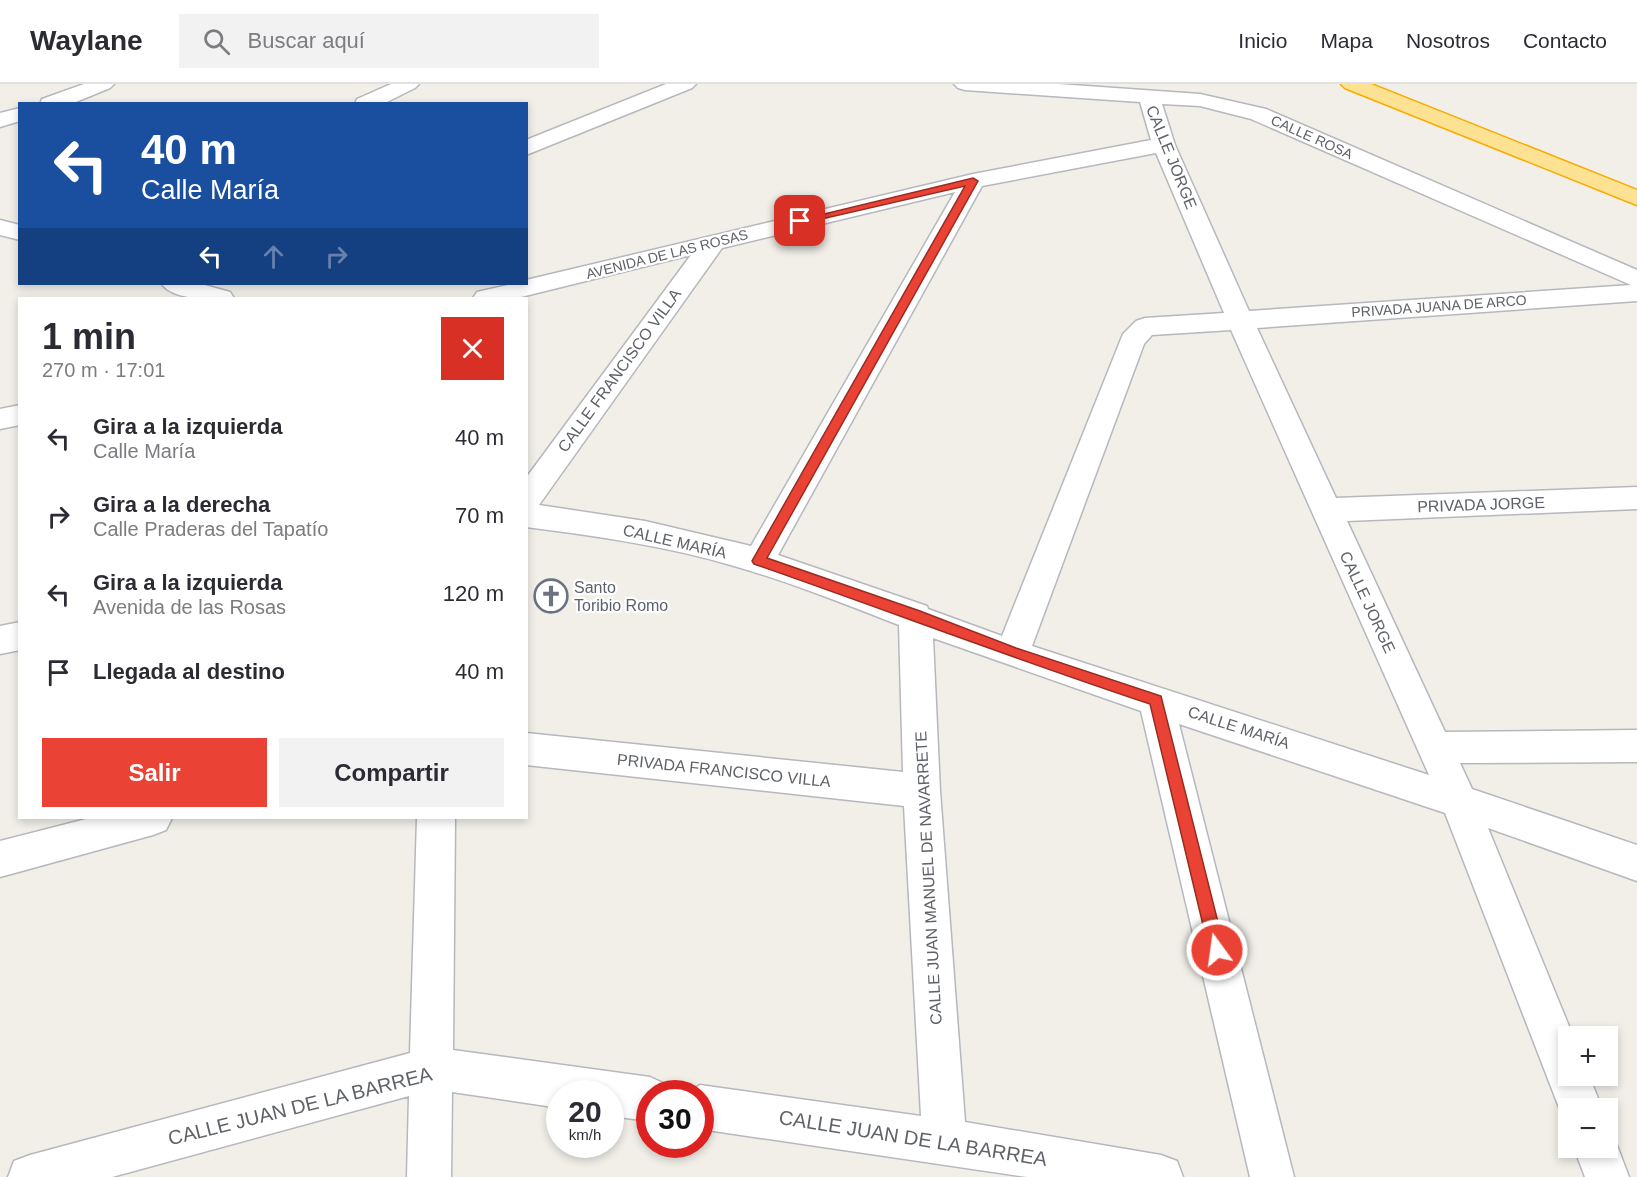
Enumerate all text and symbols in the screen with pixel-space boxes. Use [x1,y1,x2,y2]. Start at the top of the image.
search box [179,14,599,68]
text: Waylane [30,25,143,56]
icon: search [200,25,233,58]
text: Buscar aquí [248,28,365,53]
text: Inicio [1238,29,1287,52]
text: Mapa [1320,29,1373,52]
text: Nosotros [1406,29,1490,52]
text: Contacto [1523,29,1607,52]
street label: CALLE JORGE [1143,103,1200,211]
street label: CALLE ROSA [1269,112,1356,162]
icon: left [42,126,120,204]
text: 40 m [141,126,237,173]
text: Calle María [141,175,279,205]
pin [774,195,825,246]
icon: arrive [783,204,816,237]
street label: AVENIDA DE LAS ROSAS [584,226,750,282]
icon: left [194,240,227,273]
icon: ahead [257,240,290,273]
icon: right [320,240,353,273]
street label: CALLE FRANCISCO VILLA [555,285,684,455]
street label: PRIVADA JUANA DE ARCO [1351,292,1527,320]
text: 1 min [42,316,136,357]
button: close [441,317,504,380]
text: 270 m · 17:01 [42,359,165,381]
text: Gira a la izquierda [93,414,283,439]
icon: left [42,422,75,455]
text: 40 m [455,425,504,450]
text: Calle María [93,440,195,462]
text: Gira a la derecha [93,492,270,517]
street label: PRIVADA JORGE [1417,494,1545,515]
icon: right [42,500,75,533]
text: 70 m [455,503,504,528]
text: Calle Praderas del Tapatío [93,518,328,540]
street label: CALLE MARÍA [621,520,729,562]
street label: CALLE JORGE [1337,549,1399,656]
text: Gira a la izquierda [93,570,283,595]
icon: left [42,578,75,611]
church icon: Santo Toribio Romo [533,578,569,614]
place label: Santo Toribio Romo [574,579,668,614]
text: 120 m [443,581,504,606]
text: Avenida de las Rosas [93,596,286,618]
icon: arrive [42,656,75,689]
text: Llegada al destino [93,659,285,684]
text: 40 m [455,659,504,684]
street label: CALLE MARÍA [1186,702,1292,752]
street label: CALLE JUAN MANUEL DE NAVARRETE [912,731,945,1025]
button: Salir [42,738,267,807]
button: Compartir [279,738,504,807]
street label: PRIVADA FRANCISCO VILLA [616,751,832,790]
position arrow [1185,918,1249,982]
map controls [1558,1026,1618,1158]
button: + [1558,1026,1618,1086]
street label: CALLE JUAN DE LA BARREA [166,1062,435,1149]
speed limit sign: 30 [636,1080,714,1158]
text: 20 [568,1095,602,1128]
button: − [1558,1098,1618,1158]
street label: CALLE JUAN DE LA BARREA [777,1106,1049,1170]
text: km/h [569,1126,601,1143]

